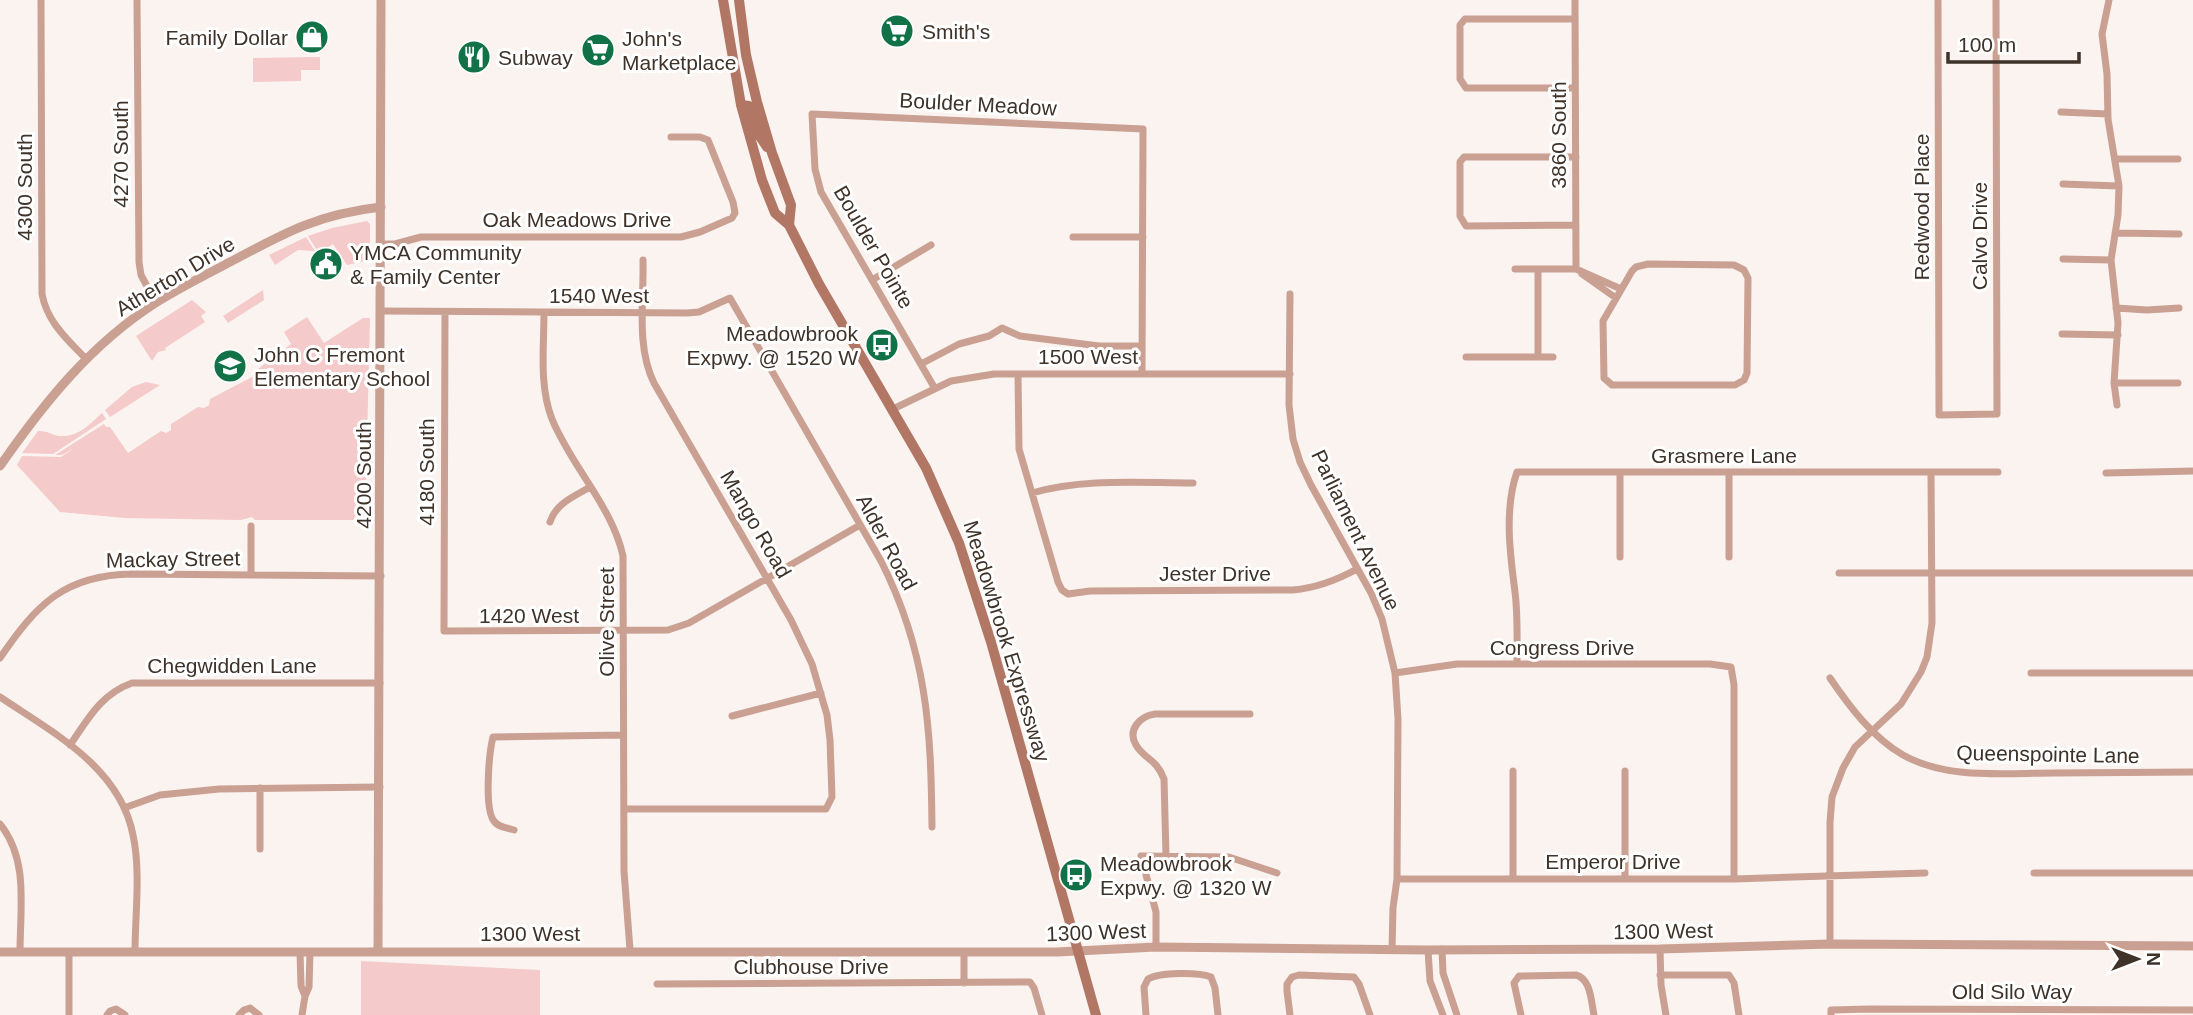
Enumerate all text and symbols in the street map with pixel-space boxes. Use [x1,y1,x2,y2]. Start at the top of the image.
supermarket icon: Smith's [878,12,916,50]
shop icon: Family Dollar [293,18,331,56]
place label: Smith's [922,20,990,43]
scale bar [1948,21,2079,65]
place label: Family Dollar [165,26,288,49]
place label: John's Marketplace [622,27,736,74]
supermarket icon: John's Marketplace [579,31,617,69]
text: 100 m [1958,33,2016,56]
restaurant icon: Subway [455,38,493,76]
place label: Subway [498,46,573,69]
street label: 3860 South [1547,81,1570,189]
street label: Boulder Meadow [899,88,1058,120]
street label: 4270 South [109,100,132,208]
street label: 4300 South [13,133,36,241]
street label: Redwood Place [1910,133,1933,281]
street label: Boulder Pointe [830,182,918,312]
street label: Calvo Drive [1968,182,1991,290]
street label: Oak Meadows Drive [482,208,672,231]
street label: Atherton Drive [112,232,238,320]
place label: YMCA Community & Family Center [350,241,522,288]
public building icon: YMCA Community & Family Center [307,245,345,283]
street label: 1540 West [549,284,649,307]
place label: Meadowbrook Expwy. @ 1520 W [687,322,859,369]
bus stop icon: Meadowbrook Expwy. @ 1520 W [863,326,901,364]
place label: John C Fremont Elementary School [254,343,430,390]
street label: 1500 West [1038,345,1138,368]
school or university icon: John C Fremont Elementary School [211,347,249,385]
street label: 4180 South [415,418,438,526]
street label: 4200 South [352,421,375,529]
street label: Grasmere Lane [1651,444,1797,467]
street label: Parliament Avenue [1307,446,1405,614]
street label: Mango Road [716,466,796,582]
street label: Alder Road [852,490,922,594]
street label: Meadowbrook Expressway [959,518,1055,765]
street label: Mackay Street [106,546,240,572]
street label: Jester Drive [1159,562,1271,585]
street label: Olive Street [595,567,618,677]
street label: 1420 West [479,604,579,627]
street label: Congress Drive [1490,636,1634,659]
street label: Chegwidden Lane [147,654,317,677]
street label: Queenspointe Lane [1956,741,2140,767]
street label: Emperor Drive [1545,850,1681,873]
place label: Meadowbrook Expwy. @ 1320 W [1100,852,1272,899]
bus stop icon: Meadowbrook Expwy. @ 1320 W [1057,856,1095,894]
street label: 1300 West [1046,919,1147,945]
street label: 1300 West [1613,919,1713,943]
street label: 1300 West [480,922,580,945]
north arrow [2102,924,2172,994]
text: N [2143,952,2164,966]
street label: Clubhouse Drive [733,955,889,978]
street label: Old Silo Way [1952,980,2073,1003]

